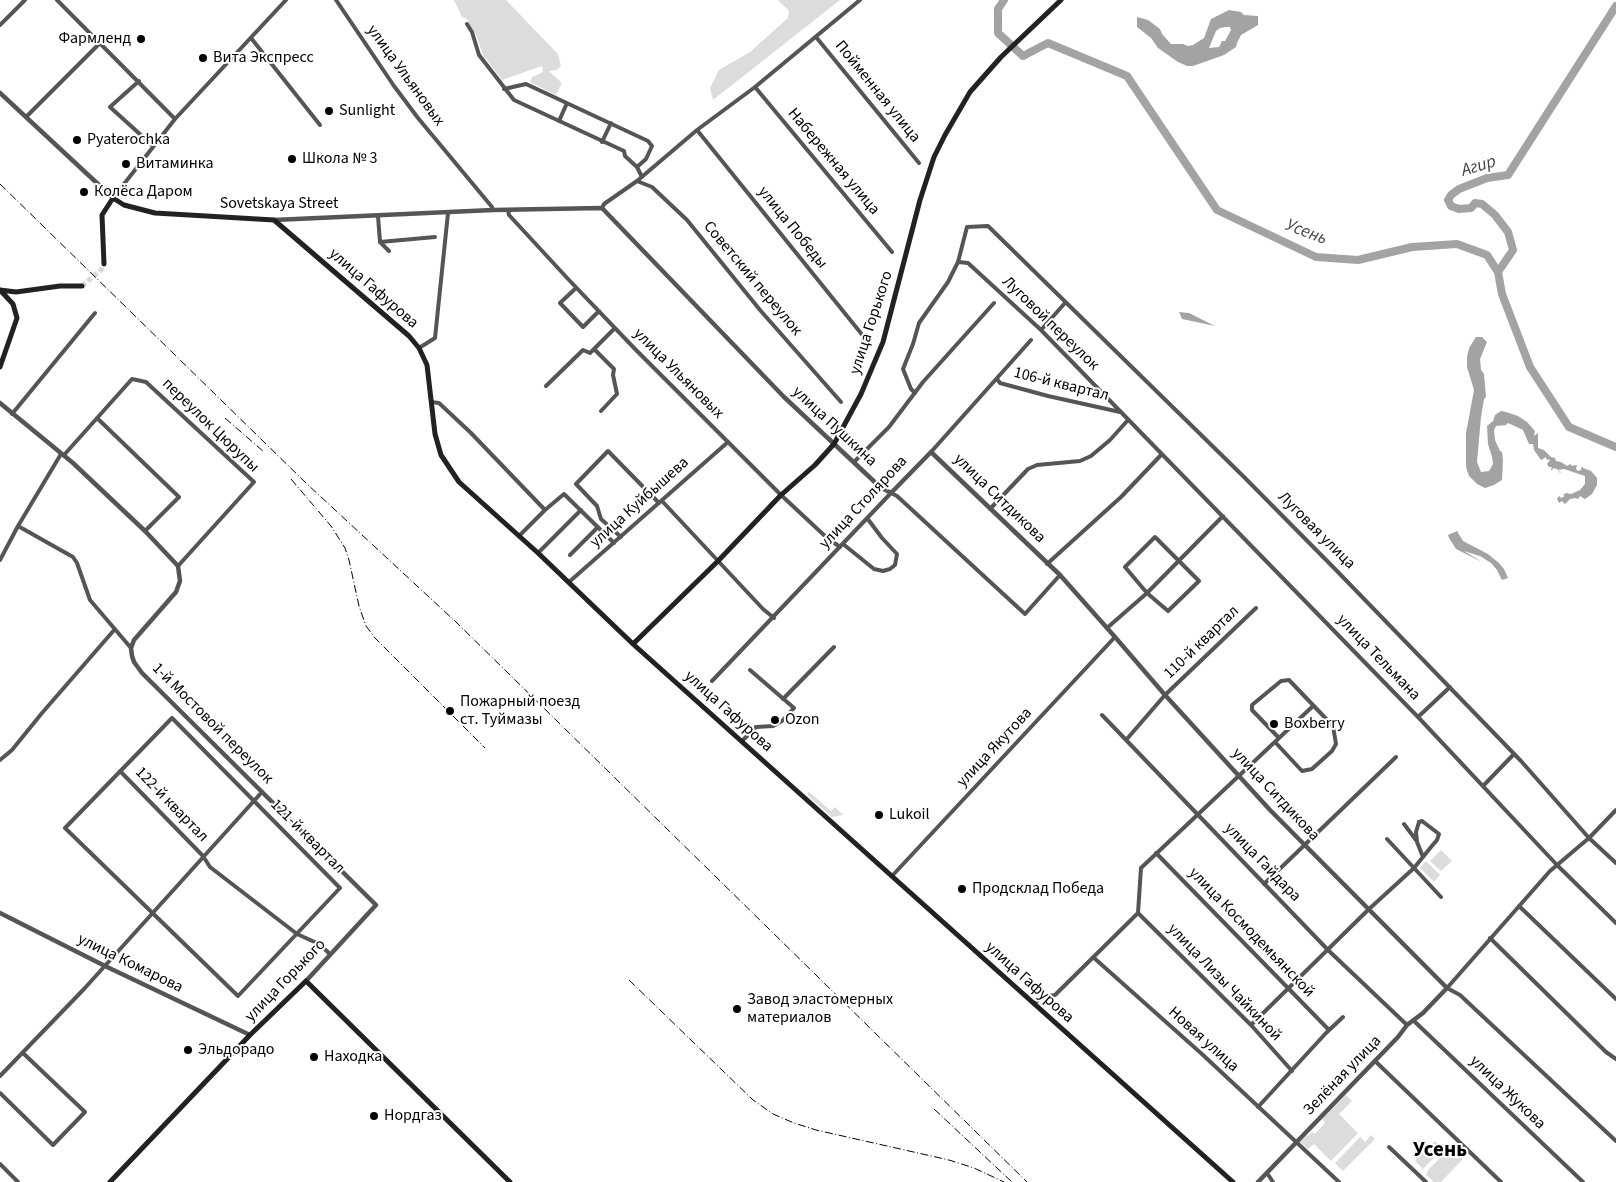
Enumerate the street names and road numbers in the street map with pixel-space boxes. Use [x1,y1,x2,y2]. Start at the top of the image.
street label: улица Ульяновых [362,22,448,130]
street label: Пойменная улица [830,37,924,147]
street label: Набережная улица [783,105,883,219]
street label: улица Победы [753,183,831,273]
street label: Sovetskaya Street [220,194,338,214]
street label: Советский переулок [699,218,805,340]
street label: улица Гафурова [324,245,422,333]
street label: улица Горького [846,269,898,377]
street label: Луговой переулок [998,273,1102,375]
street label: улица Ульяновых [629,325,727,423]
street label: 106-й квартал [1011,364,1111,406]
street label: переулок Цюрупы [157,375,263,477]
street label: улица Пушкина [788,383,880,471]
street label: улица Ситдикова [949,450,1049,548]
street label: улица Столярова [816,453,912,553]
street label: улица Куйбышева [587,454,693,552]
street label: Луговая улица [1273,488,1359,574]
street label: 110-й квартал [1160,602,1244,684]
street label: улица Тельмана [1332,611,1424,705]
street label: 1-й Мостовой переулок [147,659,277,789]
street label: улица Гафурова [680,667,776,757]
street label: улица Якутова [953,704,1037,792]
street label: улица Ситдикова [1227,744,1323,846]
street label: 122-й квартал [130,763,212,847]
street label: 121-й квартал [266,796,348,878]
street label: улица Гайдара [1220,820,1304,906]
street label: улица Космодемьянской [1184,864,1318,1002]
street label: улица Лизы Чайкиной [1163,920,1285,1046]
street label: улица Комарова [74,930,186,998]
street label: улица Горького [242,936,330,1026]
street label: улица Гафурова [981,938,1077,1028]
street label: Новая улица [1164,1003,1242,1077]
street label: Зелёная улица [1300,1032,1386,1120]
street label: улица Жукова [1465,1052,1549,1134]

